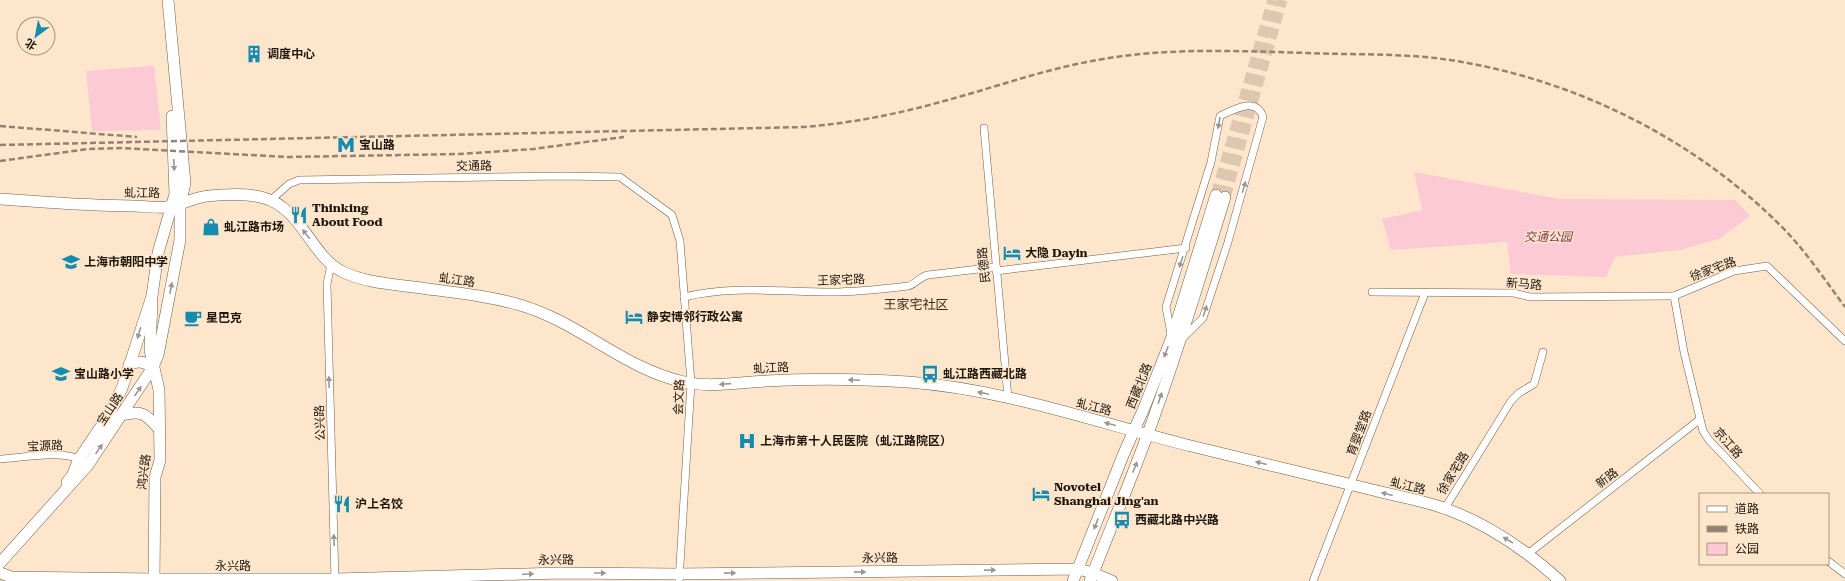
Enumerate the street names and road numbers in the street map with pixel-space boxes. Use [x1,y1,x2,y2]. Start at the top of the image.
street label: 交通路 [456,159,492,173]
street label: 虬江路 [124,186,160,200]
street label: 民德路 [975,246,993,284]
street label: 徐家宅路 [1688,254,1738,284]
street label: 虬江路 [438,271,476,289]
street label: 王家宅路 [817,272,865,288]
street label: 新马路 [1506,276,1542,292]
street label: 虬江路 [753,360,789,376]
street label: 西藏北路 [1124,361,1154,411]
street label: 会文路 [671,379,687,415]
street label: 宝山路 [94,390,126,428]
street label: 虬江路 [1075,396,1113,418]
street label: 公兴路 [312,405,328,441]
street label: 育婴堂路 [1344,408,1374,458]
street label: 京江路 [1711,425,1745,461]
street label: 宝源路 [27,438,63,454]
street label: 徐家宅路 [1434,449,1472,497]
street label: 鸿兴路 [135,453,153,491]
street label: 新路 [1593,465,1621,491]
street label: 虬江路 [1389,475,1427,497]
street label: 永兴路 [862,551,898,565]
street label: 永兴路 [538,553,574,567]
street label: 永兴路 [215,559,251,573]

